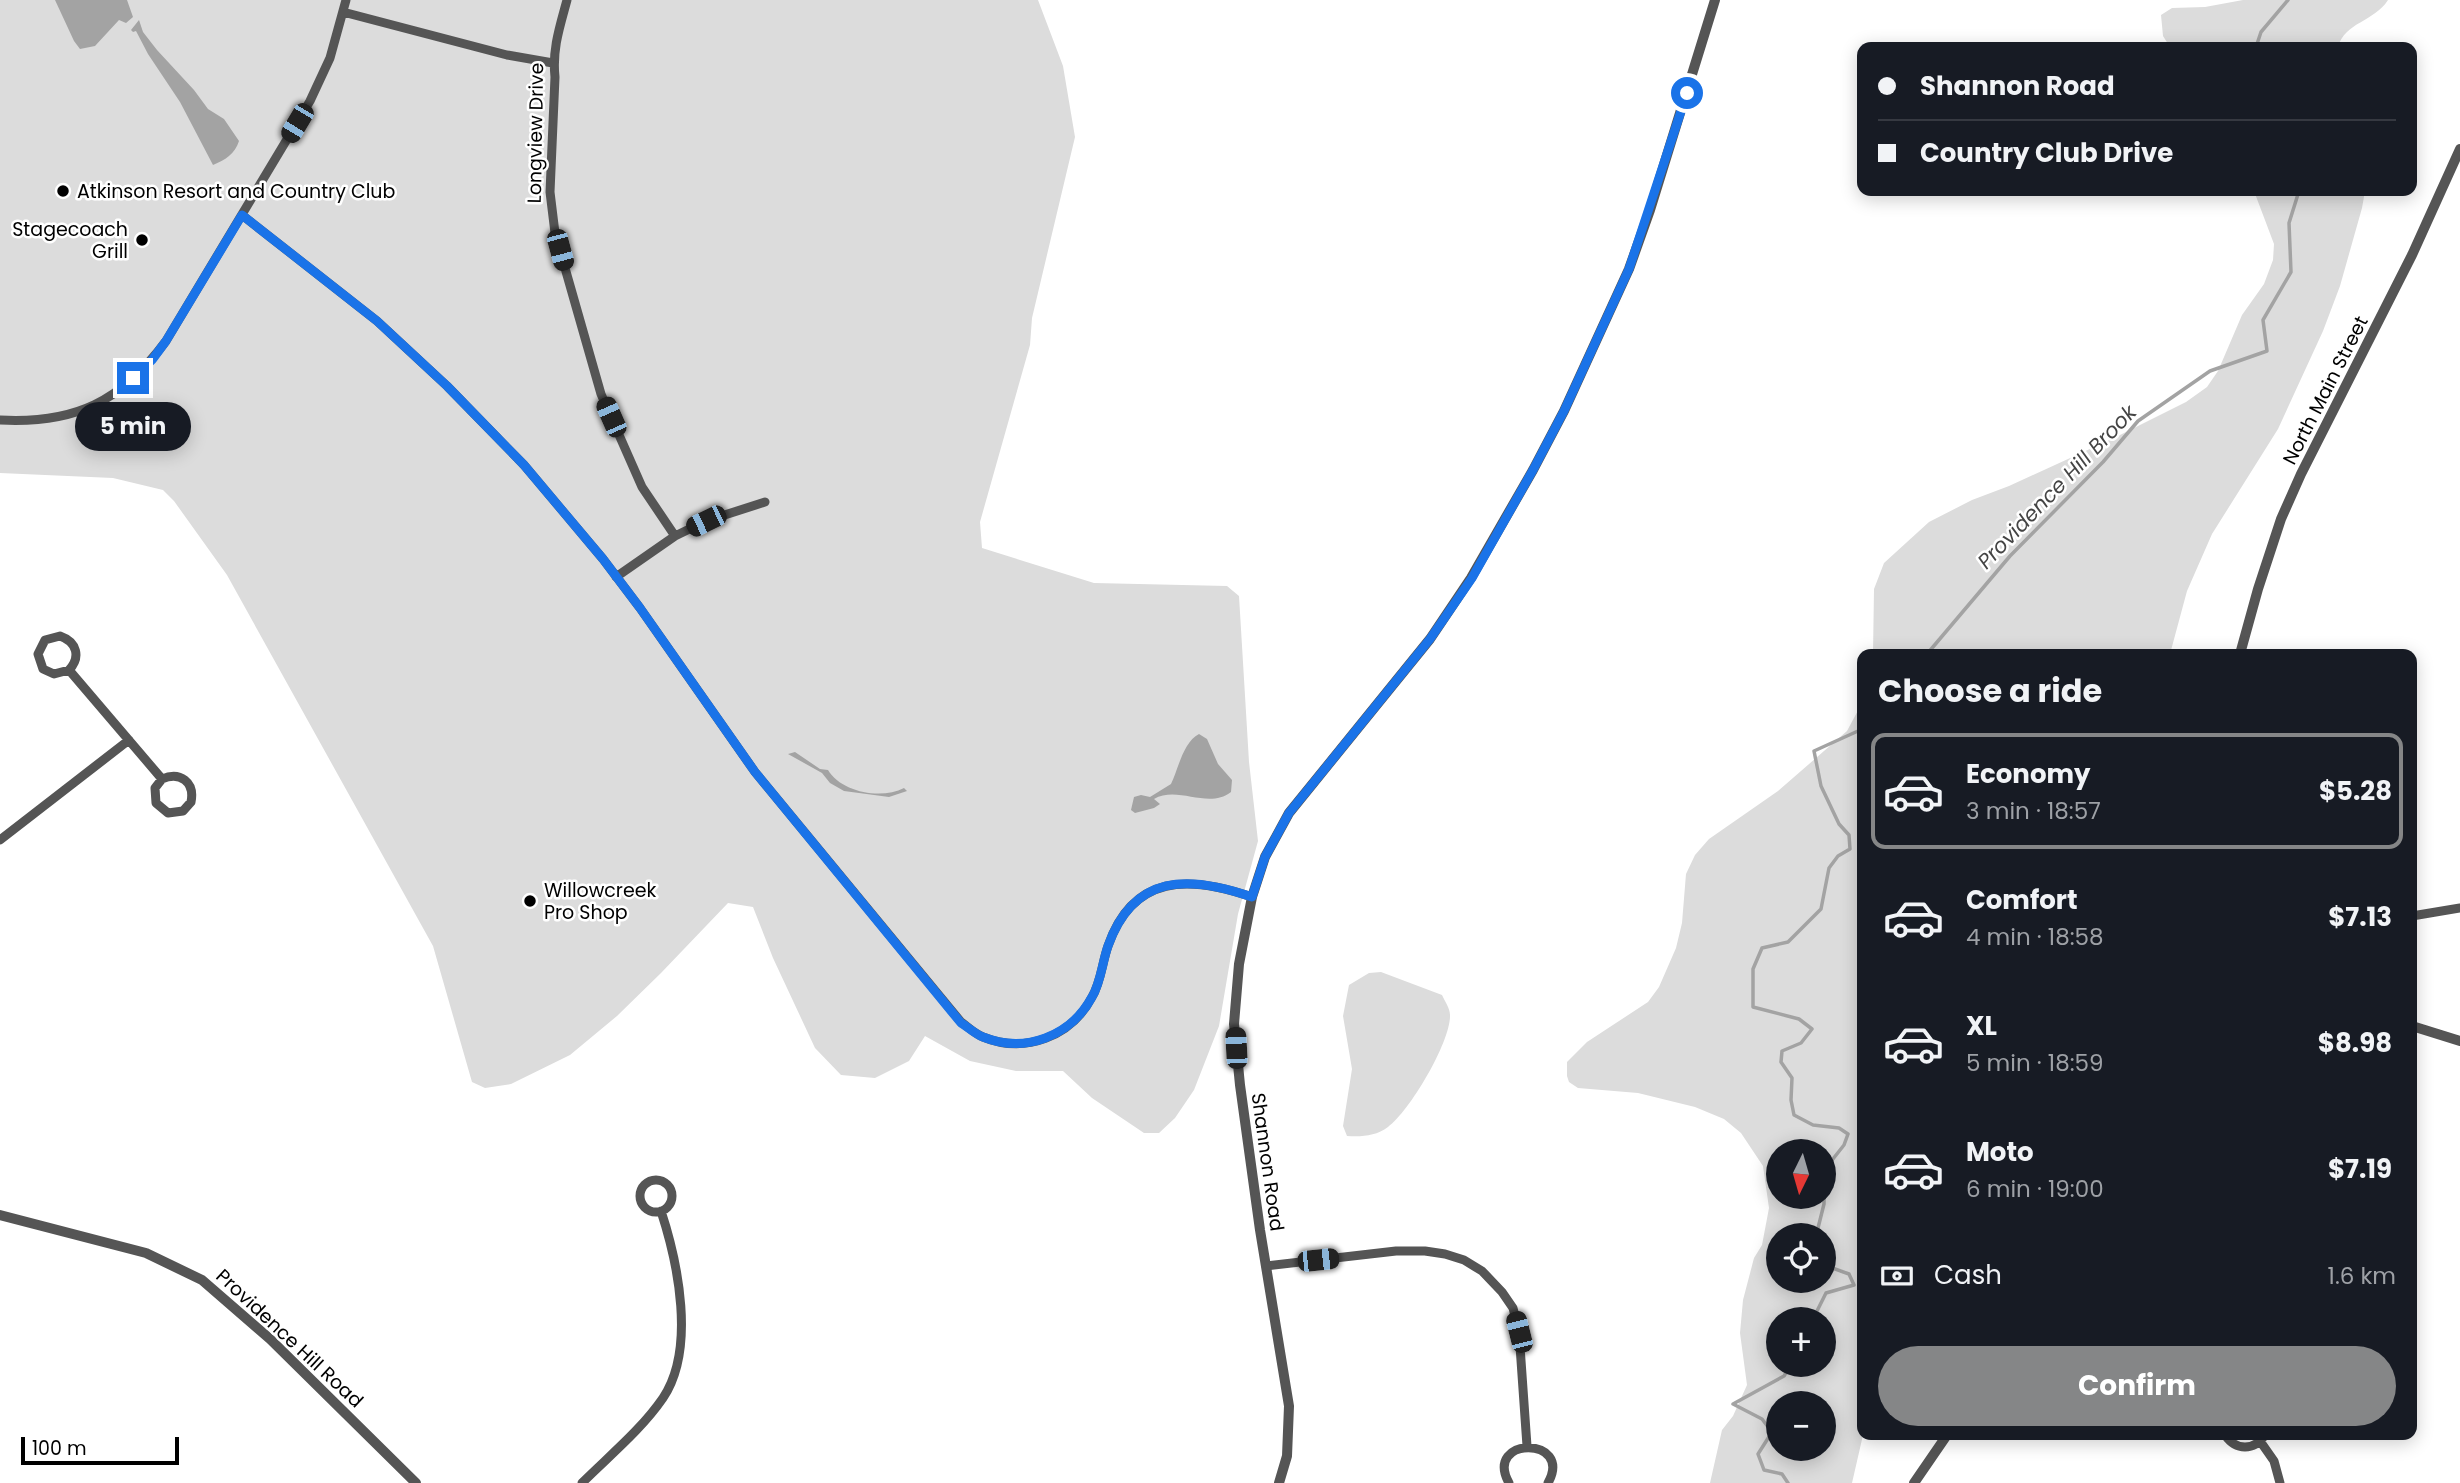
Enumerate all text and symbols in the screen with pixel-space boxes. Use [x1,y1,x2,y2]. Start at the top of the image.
street label: Longview Drive [521,62,550,204]
text: Shannon Road [1920,68,2115,104]
route start [1671,77,1703,109]
car [278,100,317,146]
text: Country Club Drive [1920,135,2173,171]
place label: Atkinson Resort and Country Club [77,178,395,205]
marker: Atkinson Resort and Country Club [55,183,71,199]
place label: Stagecoach Grill [12,216,128,265]
car [545,227,576,273]
marker: Stagecoach Grill [134,232,150,248]
street label: North Main Street [2276,311,2375,469]
route end [117,362,149,394]
car [593,394,630,440]
water label: Providence Hill Brook [1971,397,2144,575]
callout: 5 min [75,402,191,452]
text: 5 min [100,410,166,442]
car [683,502,730,540]
text: Choose a ride [1878,668,2102,713]
text: Economy [1966,756,2090,792]
icon: car [1882,760,1945,823]
text: $5.28 [2319,773,2392,809]
text: 3 min · 18:57 [1966,795,2101,827]
place label: Willowcreek Pro Shop [544,877,656,926]
text: Comfort [1966,882,2078,918]
icon: car [1882,886,1945,949]
marker: Willowcreek Pro Shop [522,893,538,909]
text: $7.13 [2328,899,2392,935]
text: 4 min · 18:58 [1966,921,2104,953]
text: XL [1966,1008,1997,1044]
icon: car [1882,1012,1945,1075]
text: $8.98 [2318,1025,2392,1061]
car [1225,1026,1248,1070]
text: 5 min · 18:59 [1966,1047,2104,1079]
street label: Shannon Road [1244,1091,1291,1233]
text: Moto [1966,1134,2034,1170]
icon: car [1882,1138,1945,1201]
north arrow [1766,1139,1836,1209]
map controls [1766,1139,1836,1461]
text: $7.19 [2328,1151,2392,1187]
text: 6 min · 19:00 [1966,1173,2104,1205]
button: locate [1766,1223,1836,1293]
car [1297,1247,1340,1273]
icon: cash [1878,1257,1916,1295]
text: Cash [1934,1257,2002,1293]
text: 1.6 km [2328,1260,2396,1292]
street label: Providence Hill Road [210,1263,369,1414]
button: + [1766,1307,1836,1377]
car [1504,1309,1535,1355]
button: Confirm [1878,1346,2396,1426]
button: − [1766,1391,1836,1461]
scale bar [21,1434,178,1466]
text: 100 m [32,1435,87,1462]

